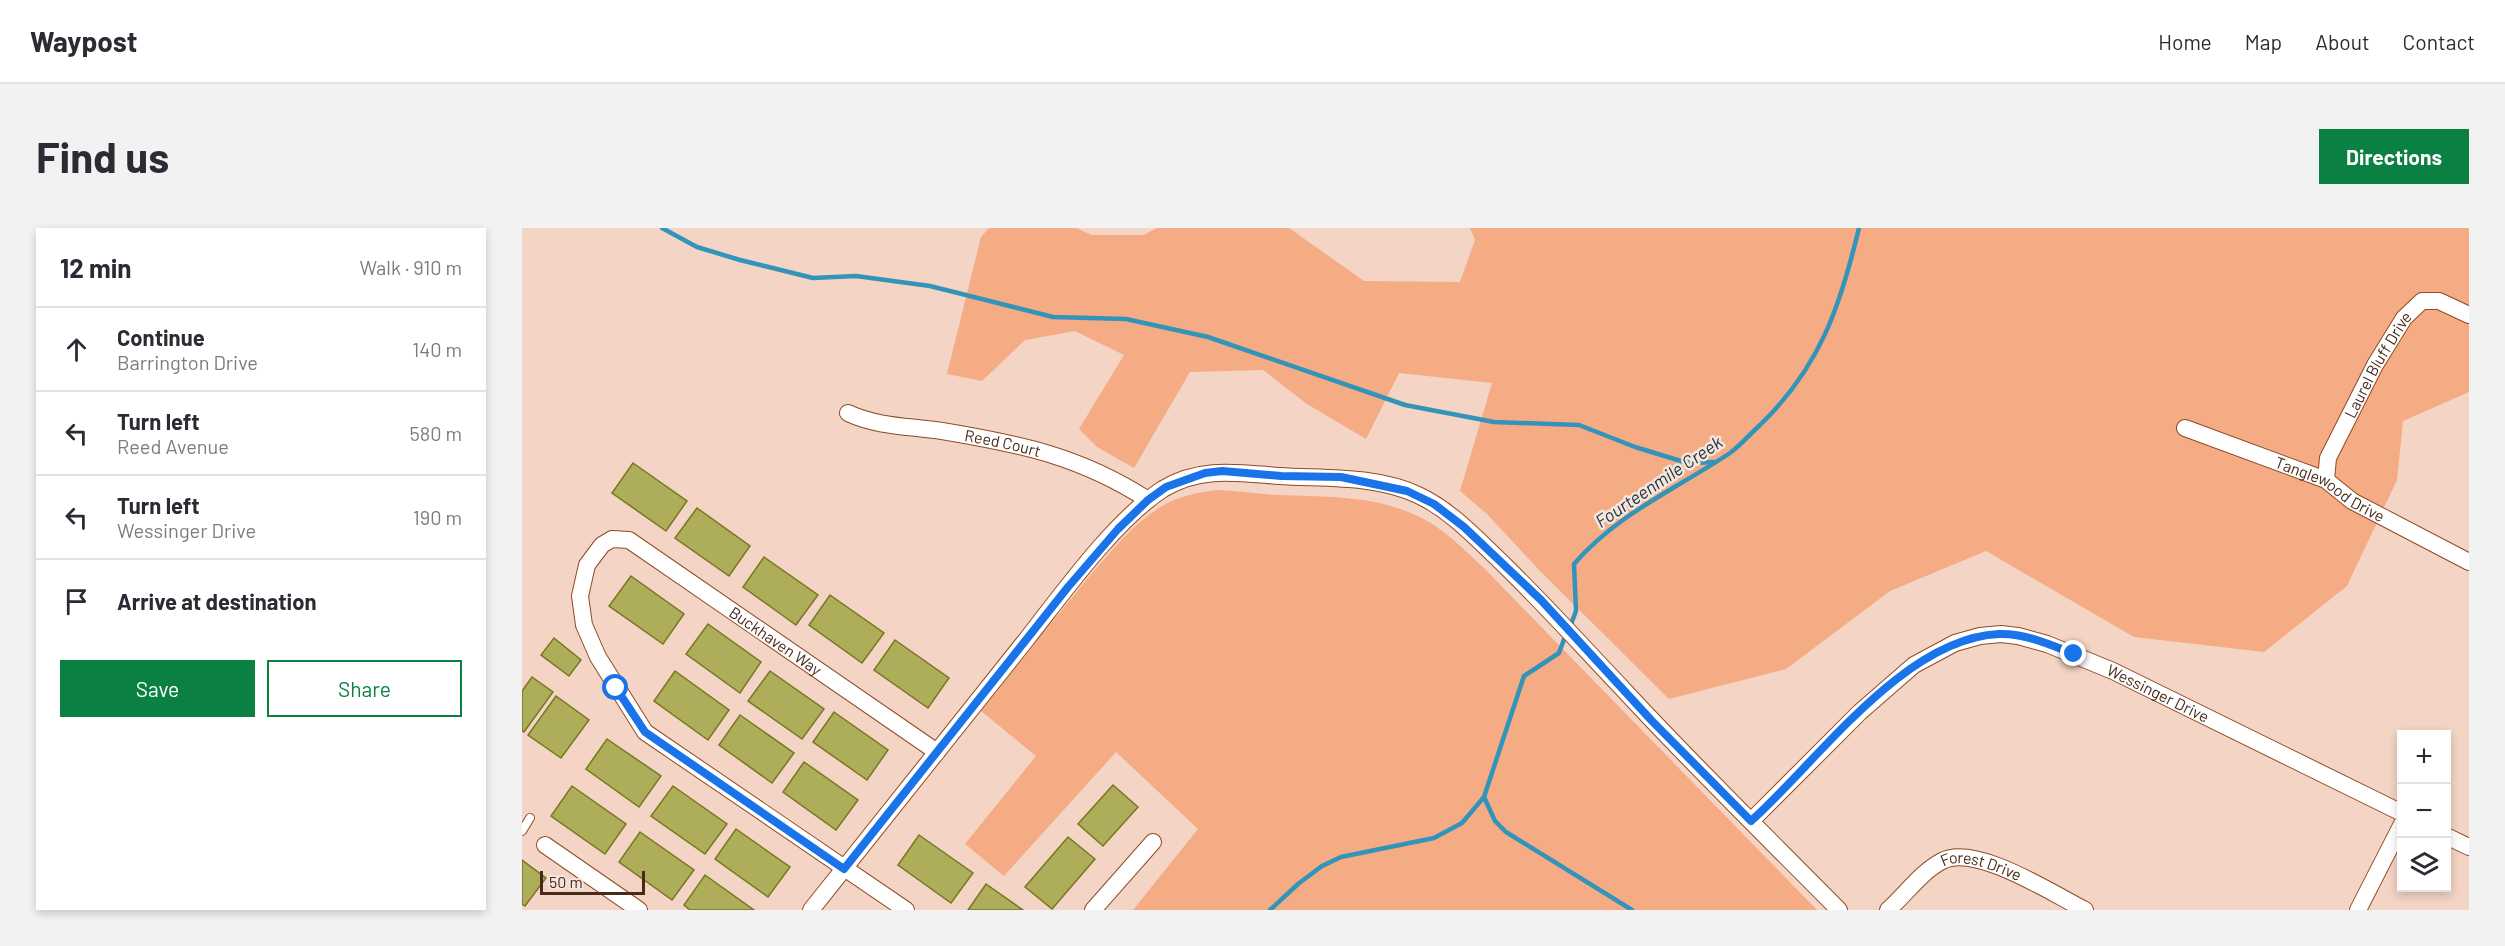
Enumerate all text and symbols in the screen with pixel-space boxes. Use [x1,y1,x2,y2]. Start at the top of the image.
text: Waypost [30,24,137,58]
text: Home [2158,29,2212,54]
text: Map [2245,29,2282,54]
text: About [2315,29,2370,54]
text: Contact [2403,29,2475,54]
button: Directions [2319,129,2469,184]
text: Find us [36,131,169,181]
text: 12 min [60,252,132,283]
text: Walk · 910 m [359,255,462,279]
street label: Laurel Bluff Drive [2340,306,2415,421]
text: Continue [117,324,205,350]
icon: ahead [60,333,93,366]
text: 140 m [412,337,462,361]
text: Barrington Drive [117,350,258,374]
text: Turn left [117,408,200,434]
icon: left [60,417,93,450]
text: 580 m [409,421,462,445]
street label: Reed Court [963,425,1043,460]
water label: Fourteenmile Creek [1591,430,1726,532]
text: Reed Avenue [117,434,229,458]
street label: Tanglewood Drive [2273,452,2388,525]
text: Turn left [117,492,200,518]
icon: left [60,501,93,534]
text: 190 m [413,505,462,529]
text: Wessinger Drive [117,518,256,542]
icon: arrive [60,585,93,618]
text: Arrive at destination [117,588,316,614]
street label: Buckhaven Way [726,602,826,679]
route end [2060,640,2086,666]
button: Save [60,660,255,717]
button: Share [267,660,462,717]
street label: Wessinger Drive [2104,660,2212,726]
route start [602,674,628,700]
map controls [2397,730,2451,892]
button: + [2397,730,2451,784]
button: − [2397,784,2451,838]
button: layers [2397,838,2451,892]
street label: Forest Drive [1937,847,2025,884]
scale bar [540,868,645,896]
text: 50 m [549,872,583,891]

